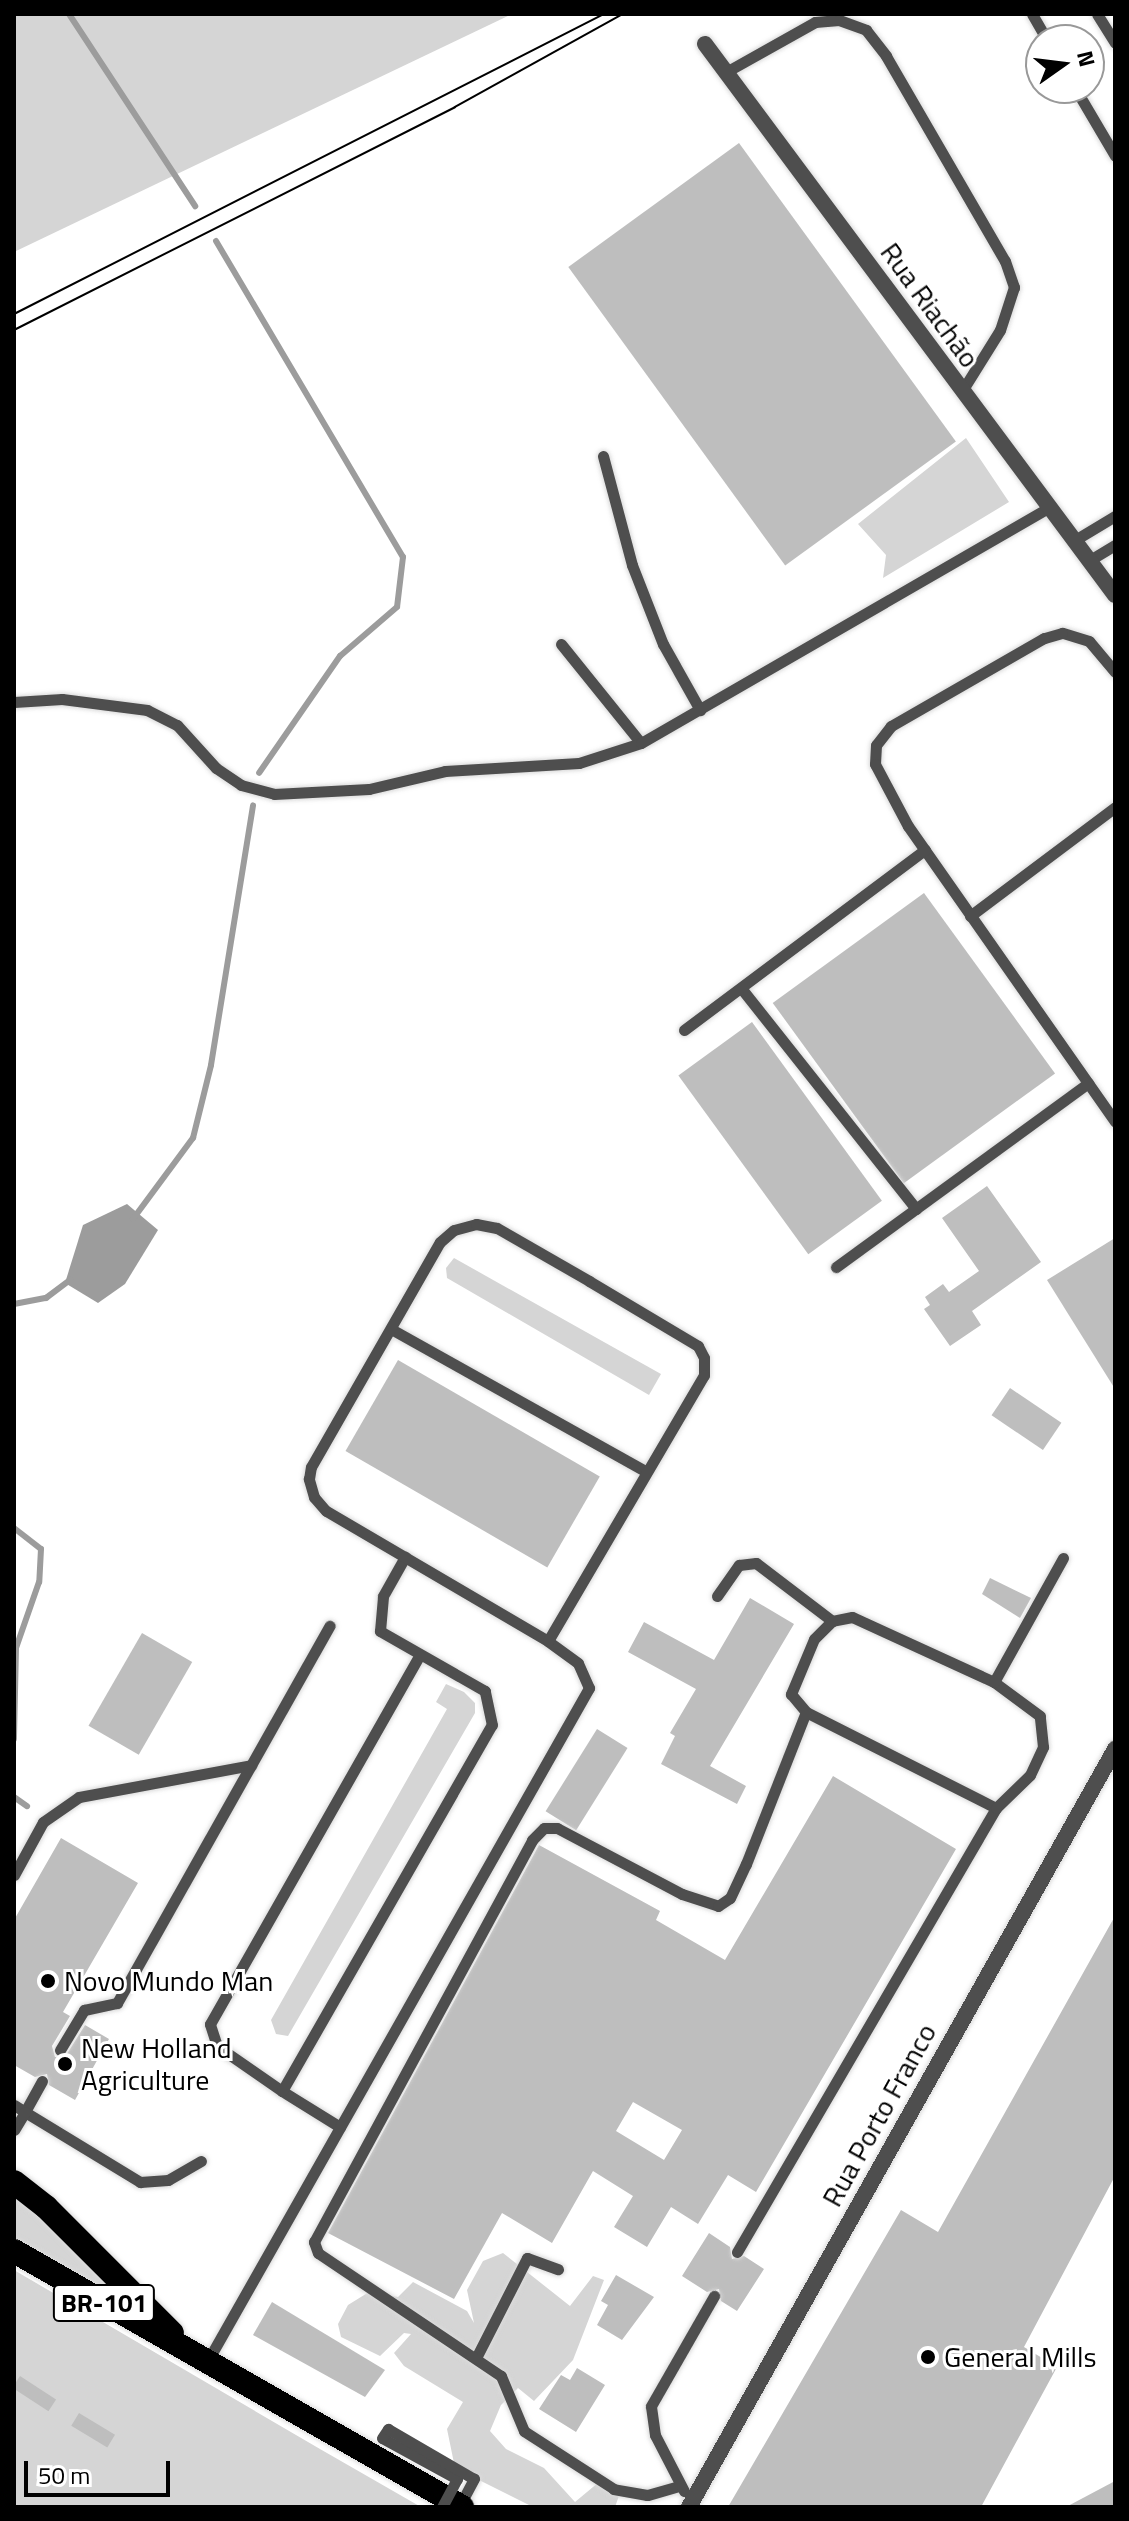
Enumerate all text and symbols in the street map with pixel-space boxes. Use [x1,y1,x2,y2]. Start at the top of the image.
north arrow [1025,24,1105,104]
text: N [1068,47,1105,70]
street label: Rua Riachão [874,236,986,374]
place label: Novo Mundo Man [64,1964,273,1998]
marker: Novo Mundo Man [39,1972,57,1990]
street label: Rua Porto Franco [815,2018,943,2212]
place label: New Holland Agriculture [81,2031,232,2097]
marker: New Holland Agriculture [56,2055,74,2073]
road number: BR-101 [52,2281,156,2325]
place label: General Mills [944,2340,1097,2374]
marker: General Mills [919,2348,937,2366]
scale bar [28,2445,174,2495]
text: 50 m [38,2457,90,2493]

